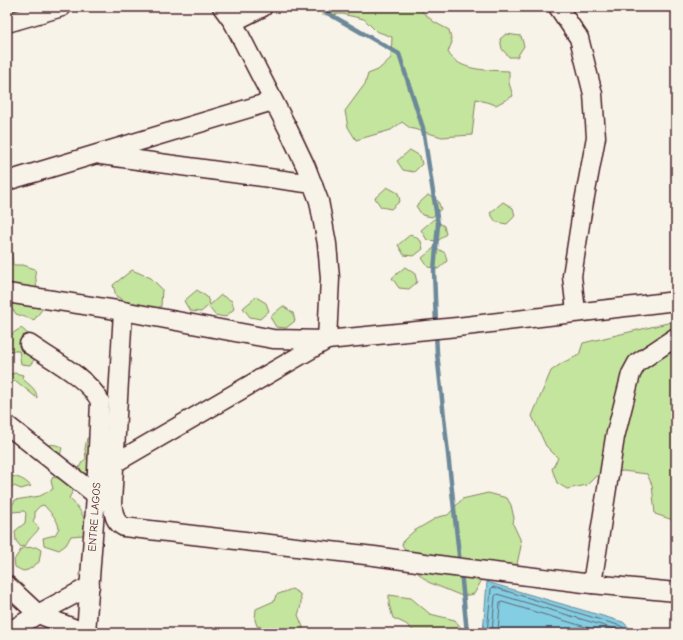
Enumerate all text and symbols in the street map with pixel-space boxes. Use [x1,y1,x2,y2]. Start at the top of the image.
street label: ENTRE LAGOS [86,482,103,552]

